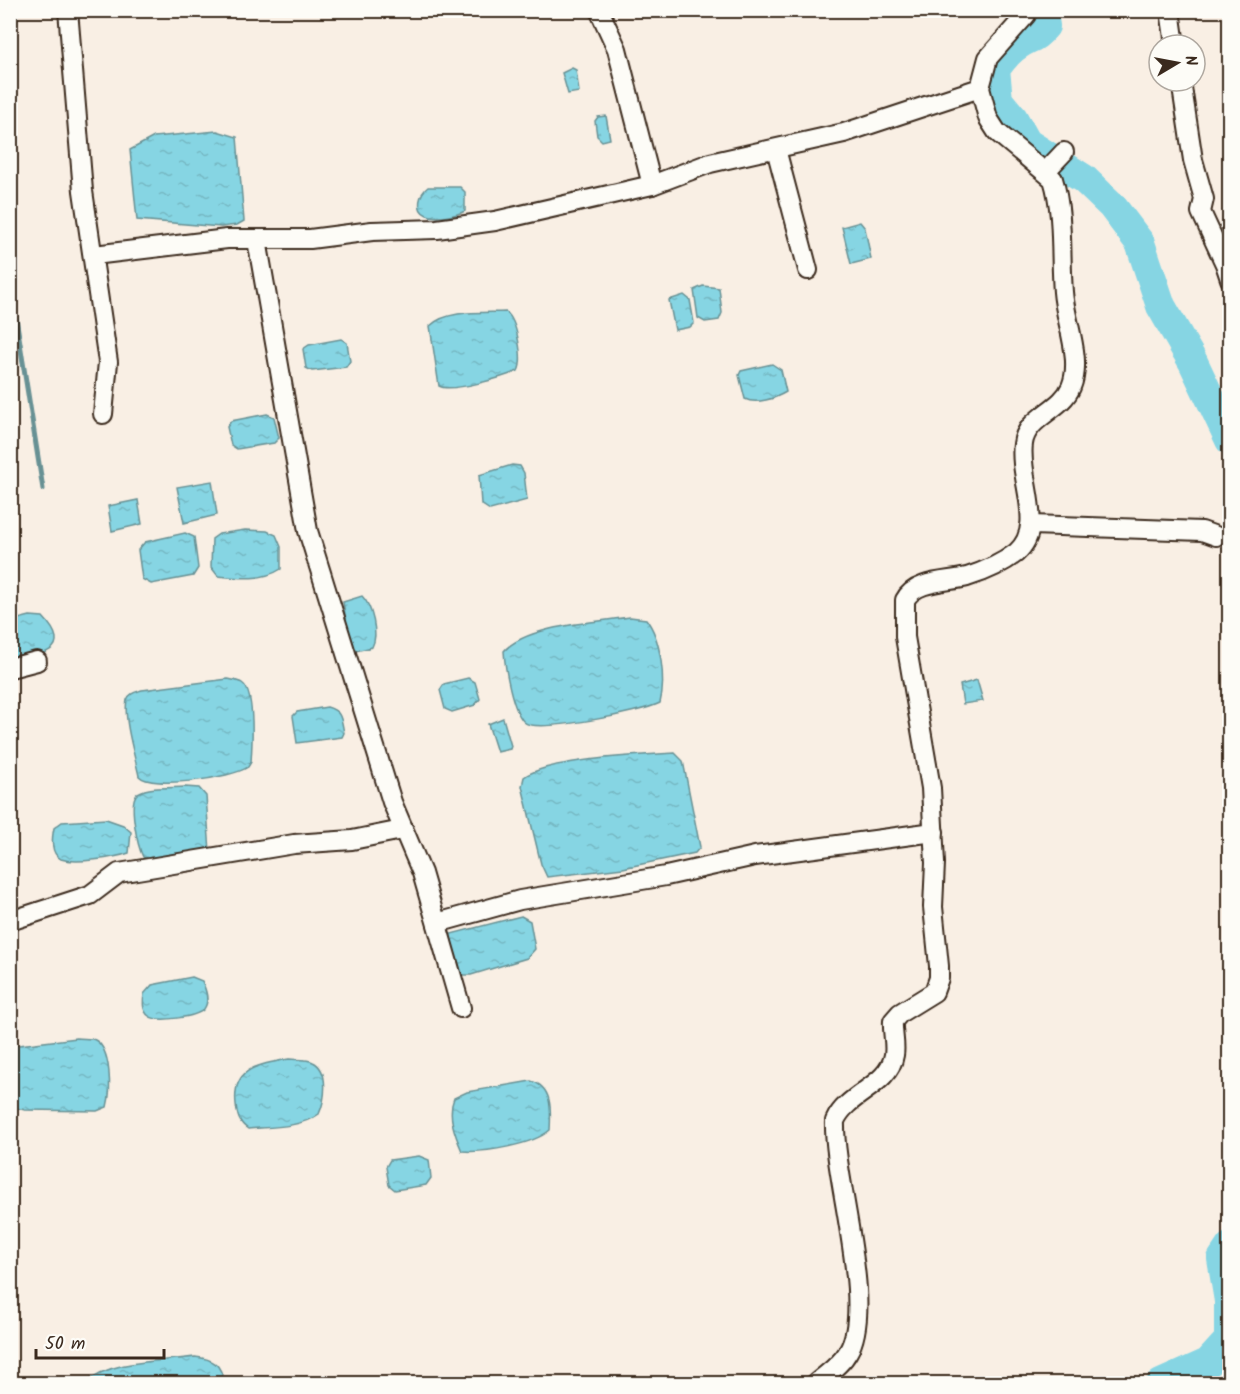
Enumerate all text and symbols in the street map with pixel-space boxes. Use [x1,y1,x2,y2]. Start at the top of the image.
north arrow [1147,33,1207,93]
text: N [1177,54,1203,68]
scale bar [36,1322,164,1360]
text: 50 m [45,1330,85,1359]

